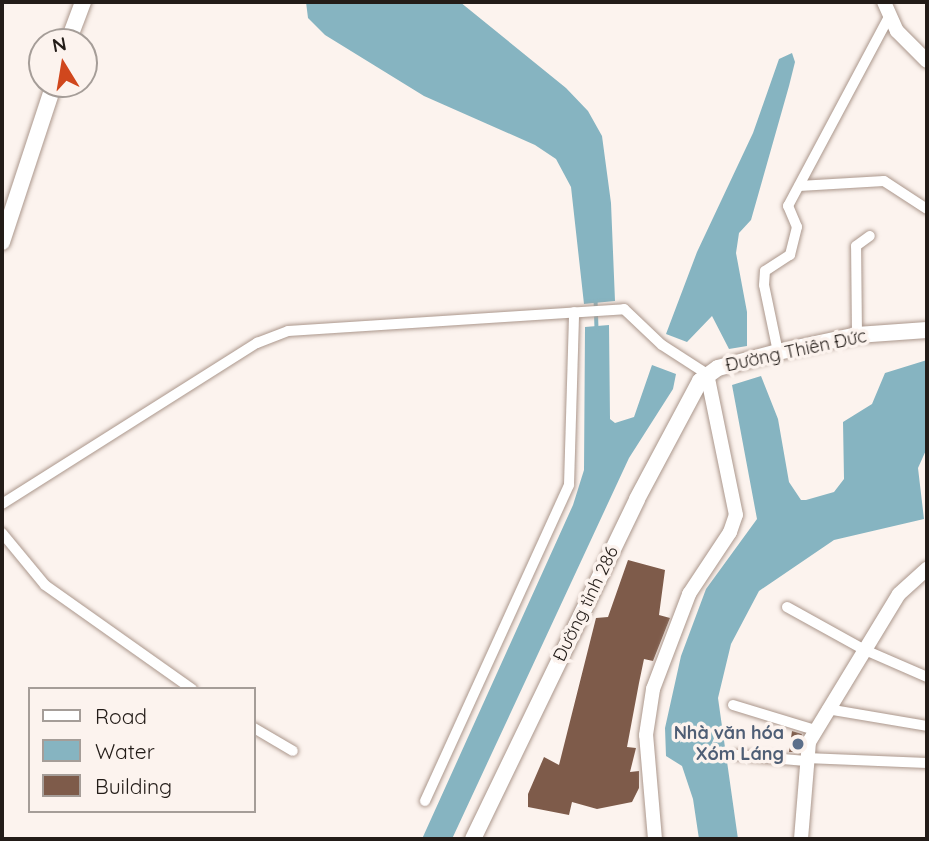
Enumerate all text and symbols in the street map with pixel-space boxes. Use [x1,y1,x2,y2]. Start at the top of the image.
north arrow [28,28,98,98]
text: N [50,31,69,57]
street label: Đường Thiên Đức [724,326,868,376]
street label: Đường tỉnh 286 [549,543,623,665]
legend [28,687,256,813]
text: Road [95,703,147,729]
place label: Nhà văn hóa Xóm Láng [674,723,784,766]
marker: Nhà văn hóa Xóm Láng [790,736,806,752]
text: Water [95,738,155,764]
text: Building [95,773,172,799]

